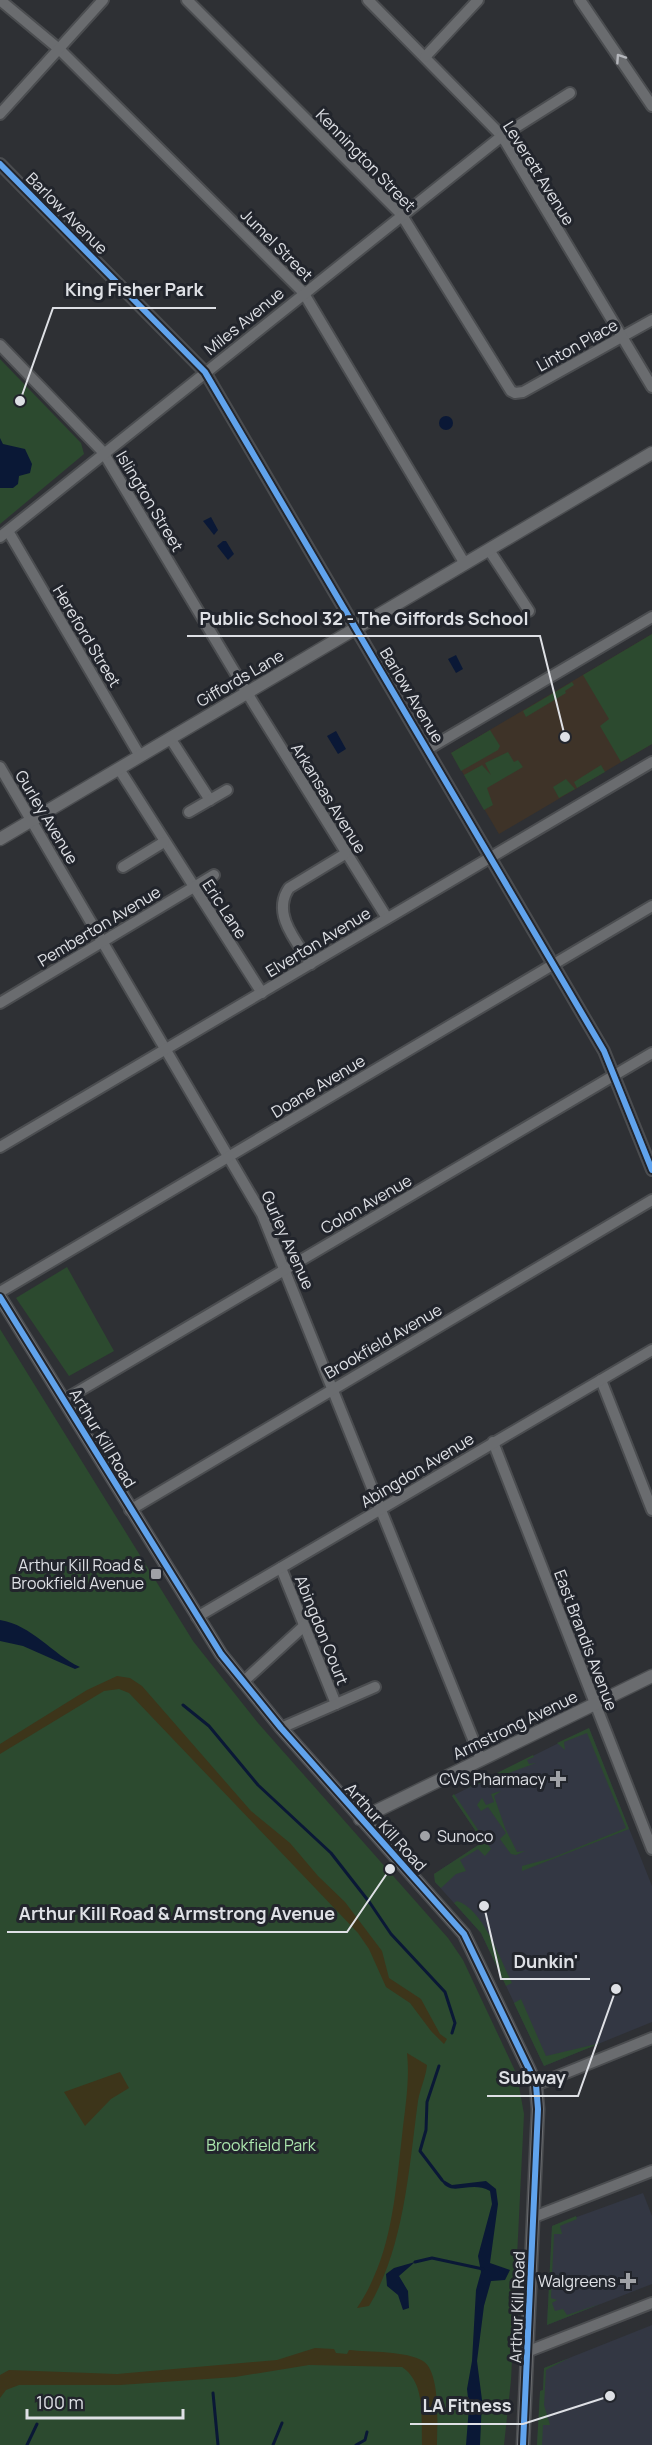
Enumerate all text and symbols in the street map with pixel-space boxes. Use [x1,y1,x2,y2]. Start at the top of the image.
one-way arrow [616,53,627,64]
street label: Kennington Street [311,104,421,216]
street label: Leverett Avenue [498,117,580,229]
street label: Barlow Avenue [21,167,113,259]
street label: Jumel Street [236,204,318,286]
callout: King Fisher Park [53,272,216,308]
text: King Fisher Park [65,277,204,301]
street label: Miles Avenue [200,282,288,360]
street label: Linton Place [532,314,622,376]
street label: Islington Street [111,447,189,555]
street label: Hereford Street [48,581,126,691]
callout: Public School 32 - The Giffords School [187,600,540,636]
text: Public School 32 - The Giffords School [200,606,528,630]
street label: Barlow Avenue [375,643,449,747]
street label: Giffords Lane [192,644,288,712]
street label: Arkansas Avenue [286,739,372,857]
street label: Gurley Avenue [10,766,84,868]
street label: Eric Lane [198,875,252,943]
street label: Pemberton Avenue [33,881,165,971]
street label: Elverton Avenue [261,902,375,982]
street label: Doane Avenue [267,1049,369,1123]
street label: Colon Avenue [317,1169,415,1239]
street label: Gurley Avenue [256,1187,320,1293]
street label: Brookfield Avenue [320,1298,446,1384]
street label: Arthur Kill Road [65,1384,141,1492]
street label: Abingdon Avenue [356,1427,478,1513]
place label: Arthur Kill Road & Brookfield Avenue [12,1554,145,1594]
street label: East Brandis Avenue [549,1566,623,1714]
marker: Arthur Kill Road & Brookfield Avenue [149,1567,163,1581]
street label: Abingdon Court [290,1572,354,1688]
street label: Armstrong Avenue [449,1685,581,1765]
place label: CVS Pharmacy [439,1768,547,1790]
marker: CVS Pharmacy [551,1772,565,1786]
street label: Arthur Kill Road [340,1778,432,1876]
place label: Sunoco [437,1825,493,1847]
marker: Sunoco [418,1829,432,1843]
callout: Arthur Kill Road & Armstrong Avenue [7,1896,347,1932]
text: Arthur Kill Road & Armstrong Avenue [19,1901,335,1925]
callout: Dunkin' [501,1943,590,1979]
text: Dunkin' [513,1949,579,1973]
callout: Subway [487,2060,578,2096]
text: Subway [498,2065,566,2089]
park label: Brookfield Park [206,2134,317,2156]
street label: Arthur Kill Road [504,2251,530,2363]
place label: Walgreens [538,2270,616,2292]
marker: Walgreens [621,2274,635,2288]
scale bar [27,2382,183,2420]
callout: LA Fitness [410,2388,523,2424]
text: 100 m [36,2390,84,2414]
text: LA Fitness [423,2393,512,2417]

